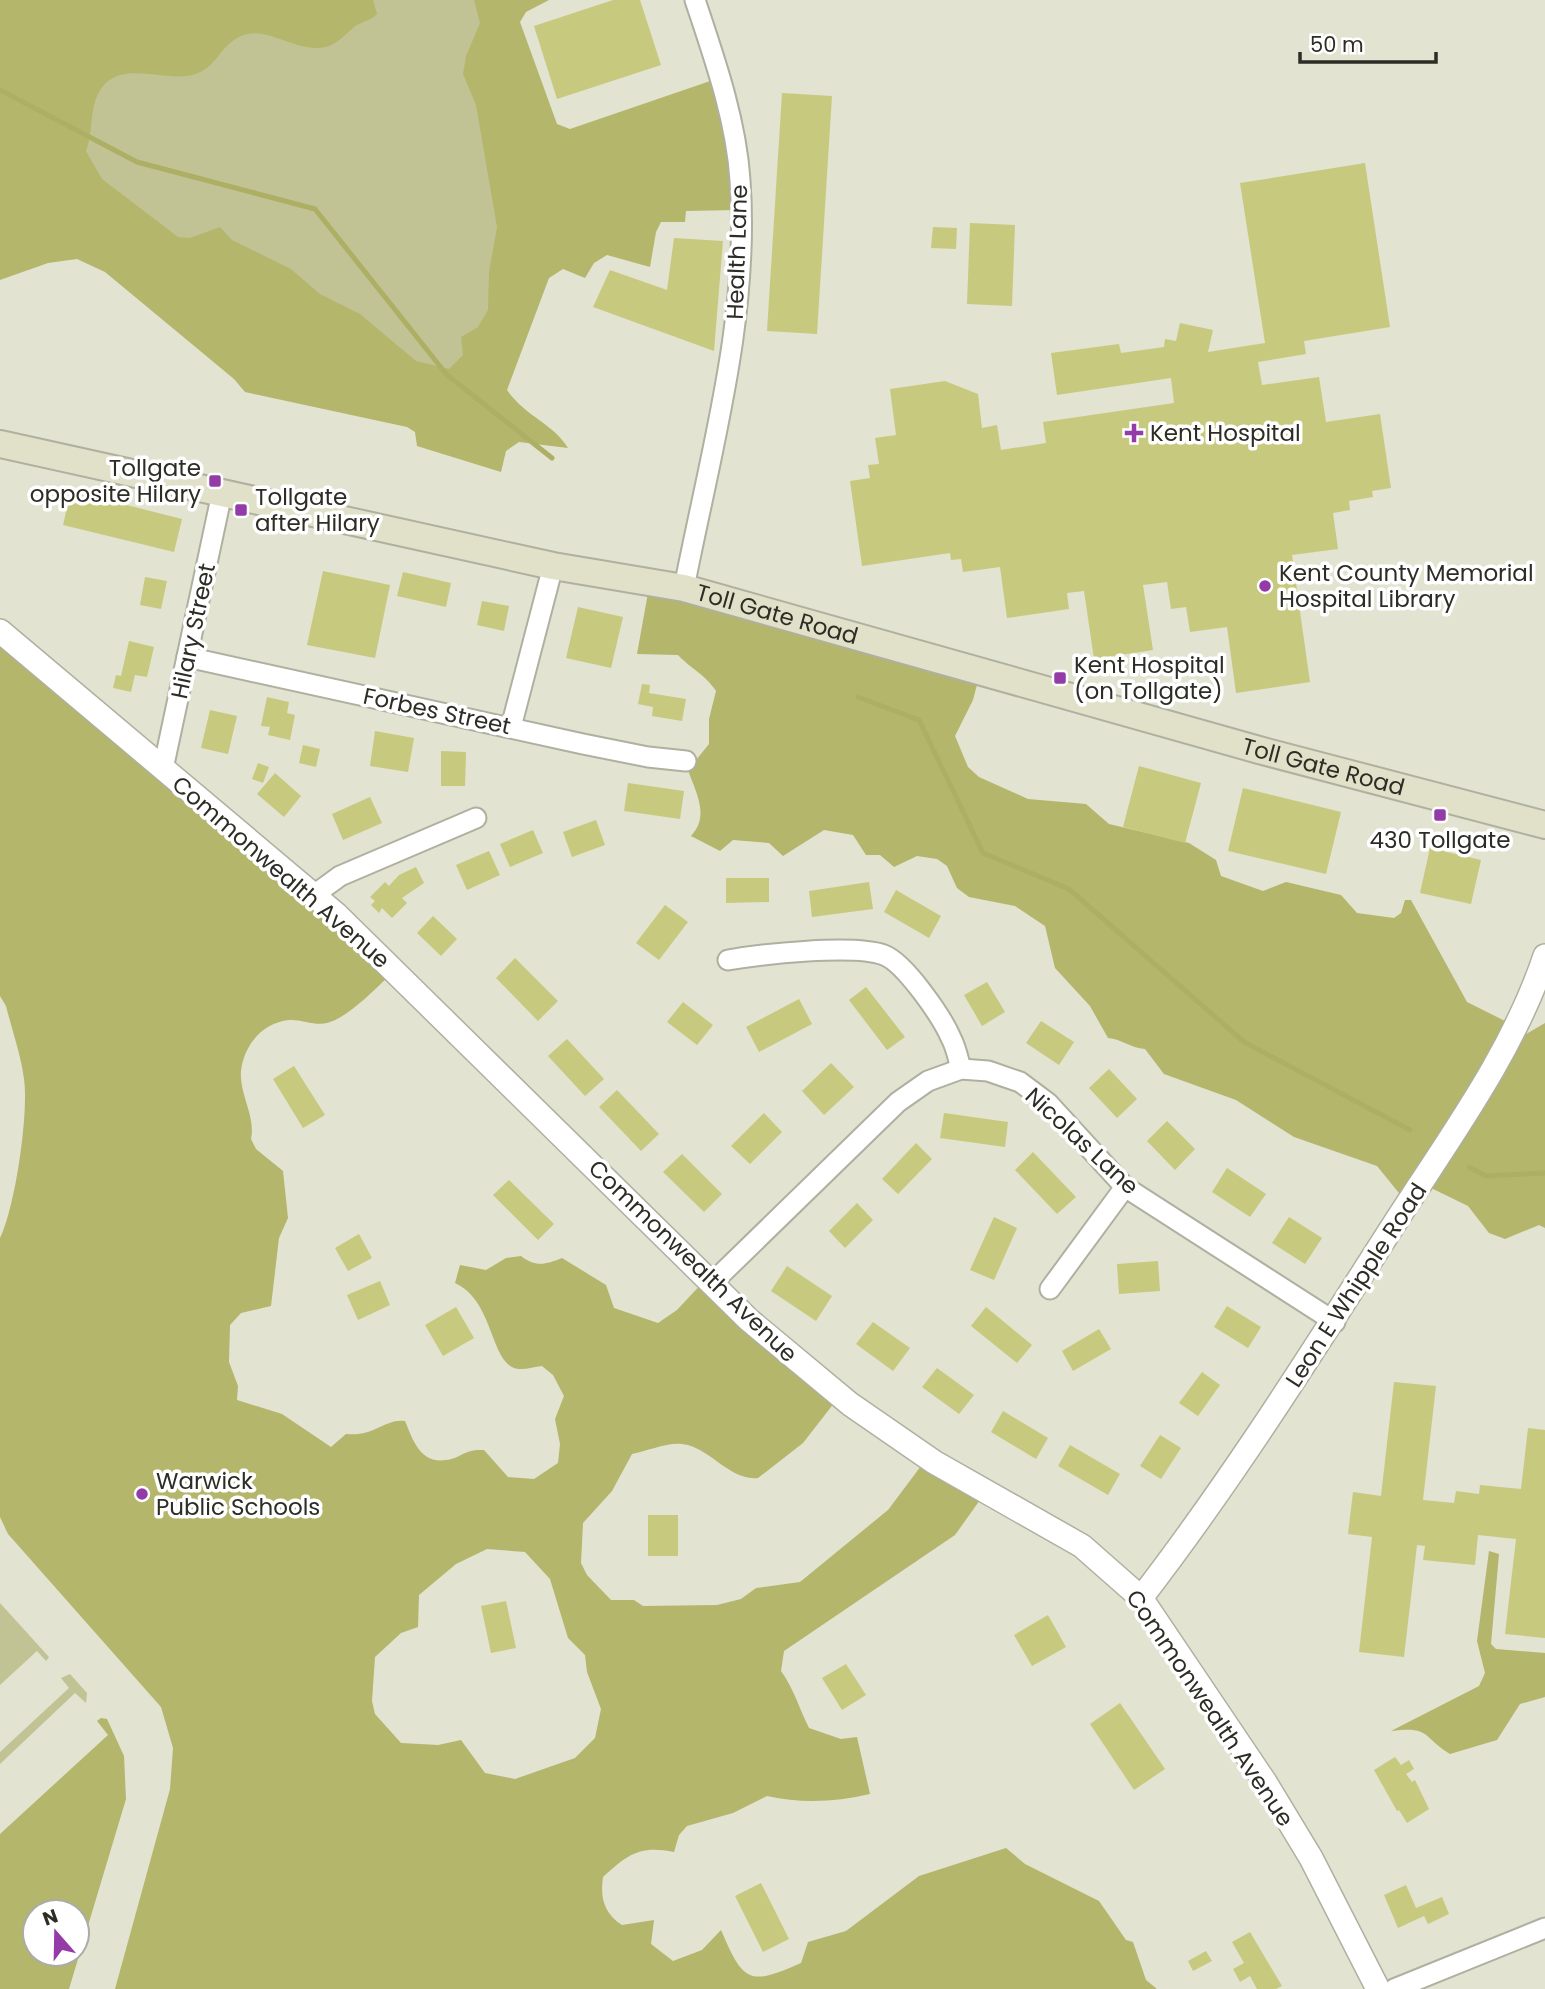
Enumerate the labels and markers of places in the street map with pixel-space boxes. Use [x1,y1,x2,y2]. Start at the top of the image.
place label: Kent Hospital [1150,417,1301,449]
marker: Kent Hospital [1124,423,1144,443]
place label: Tollgate opposite Hilary [30,452,201,510]
marker: Tollgate opposite Hilary [207,473,223,489]
place label: Tollgate after Hilary [255,481,380,539]
marker: Tollgate after Hilary [233,502,249,518]
place label: Kent County Memorial Hospital Library [1279,557,1534,615]
marker: Kent County Memorial Hospital Library [1257,578,1273,594]
place label: Kent Hospital (on Tollgate) [1074,649,1225,707]
marker: Kent Hospital (on Tollgate) [1052,670,1068,686]
marker: 430 Tollgate [1432,807,1448,823]
place label: 430 Tollgate [1370,824,1510,856]
place label: Warwick Public Schools [156,1465,320,1523]
marker: Warwick Public Schools [134,1486,150,1502]

